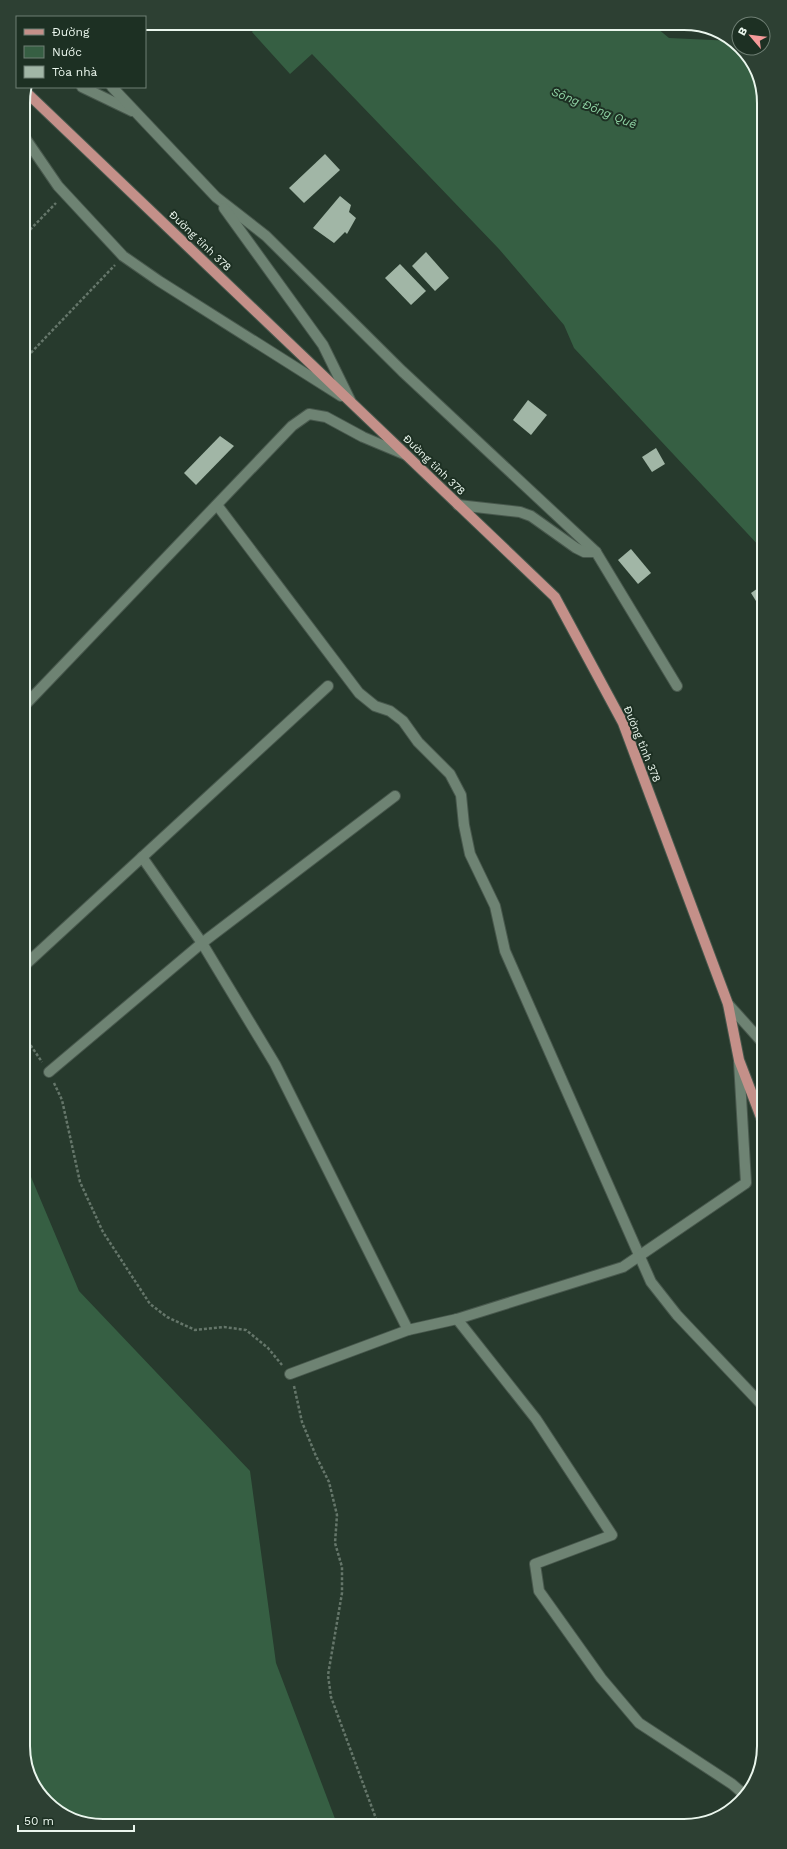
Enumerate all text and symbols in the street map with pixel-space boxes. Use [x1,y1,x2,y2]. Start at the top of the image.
legend [16,16,146,88]
north arrow [731,16,771,56]
text: Đường [52,25,90,39]
text: B [735,25,750,38]
text: Nước [52,45,82,59]
text: Tòa nhà [52,65,98,79]
water label: Sông Đồng Quê [549,85,639,132]
street label: Đường tỉnh 378 [166,208,234,274]
street label: Đường tỉnh 378 [400,432,468,498]
street label: Đường tỉnh 378 [621,704,663,784]
scale bar [18,1807,134,1833]
text: 50 m [24,1814,54,1828]

